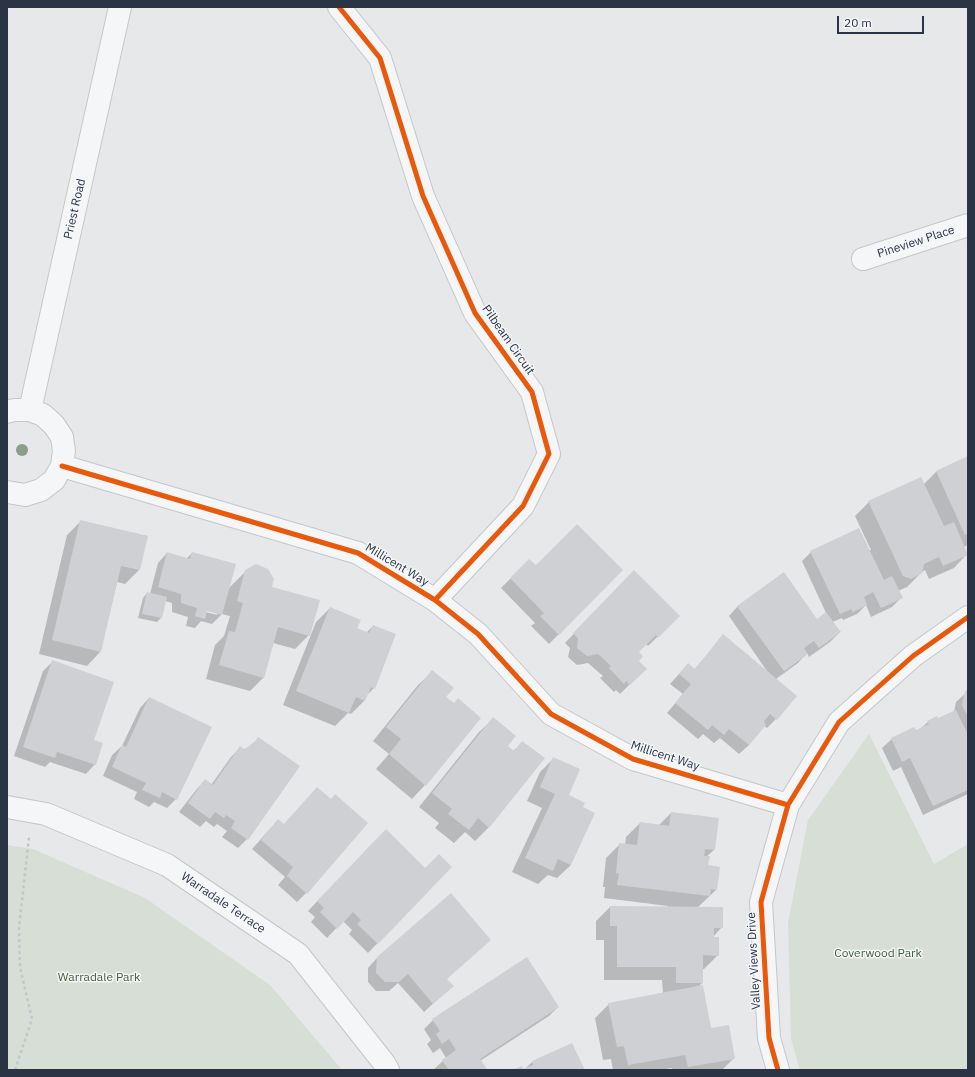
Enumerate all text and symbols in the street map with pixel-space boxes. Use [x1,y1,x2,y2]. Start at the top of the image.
scale bar [839,8,926,34]
text: 20 m [844,15,872,30]
street label: Priest Road [61,177,89,241]
street label: Pineview Place [875,223,957,261]
street label: Pilbeam Circuit [479,302,537,378]
street label: Millicent Way [363,540,431,590]
street label: Millicent Way [629,738,701,774]
street label: Warradale Terrace [178,869,268,937]
street label: Valley Views Drive [744,912,764,1010]
park label: Coverwood Park [834,947,922,961]
park label: Warradale Park [58,971,140,985]

